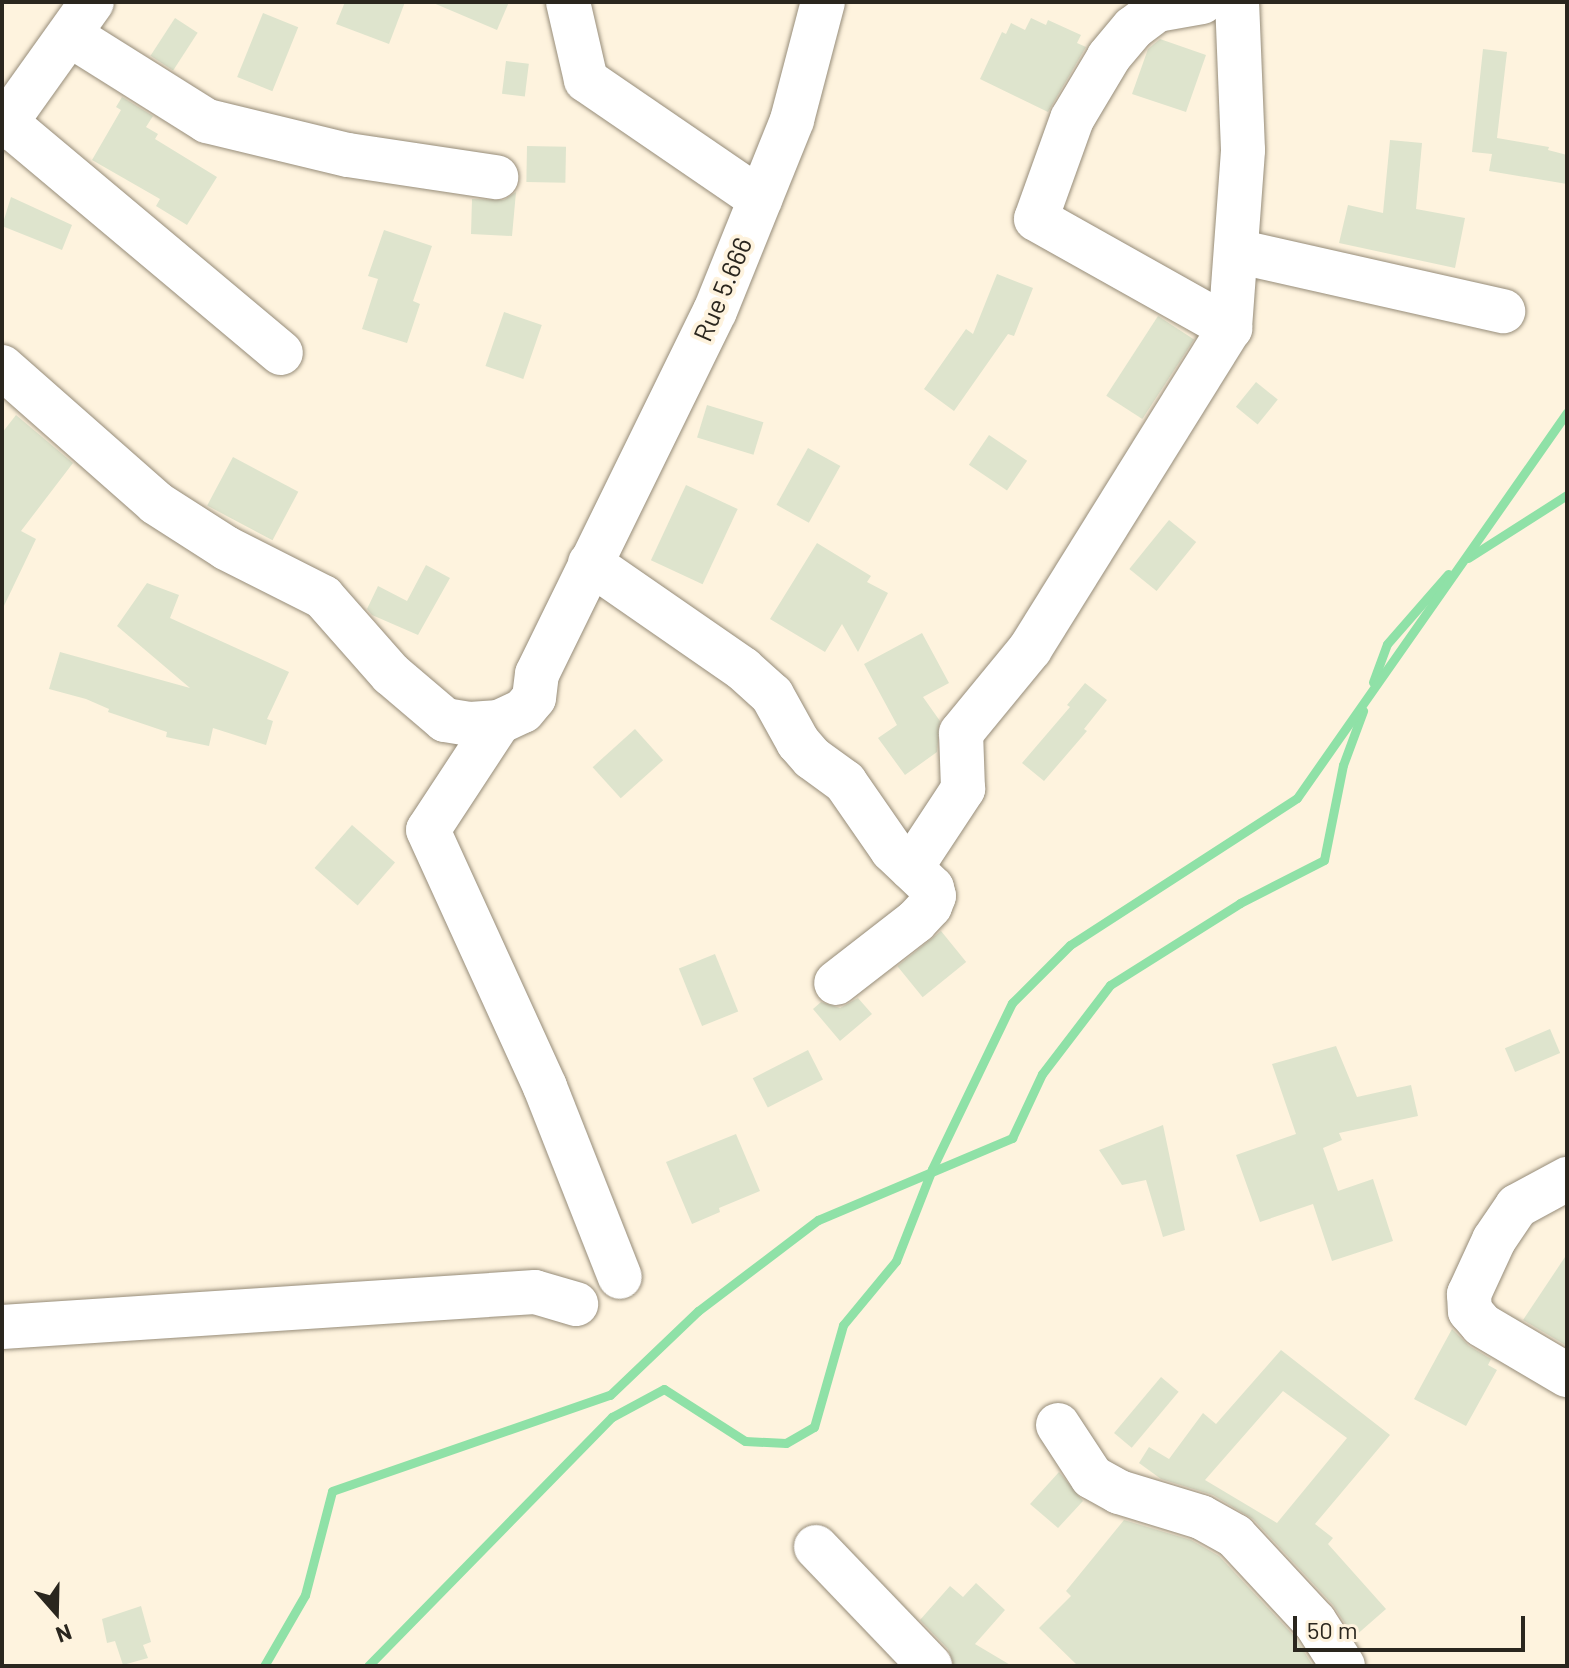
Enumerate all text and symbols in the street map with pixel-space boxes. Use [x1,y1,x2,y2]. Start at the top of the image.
street label: Rue 5.666 [686,232,758,346]
north arrow [16,1572,96,1652]
scale bar [1297,1600,1529,1650]
text: 50 m [1307,1615,1358,1644]
text: N [53,1620,76,1649]

